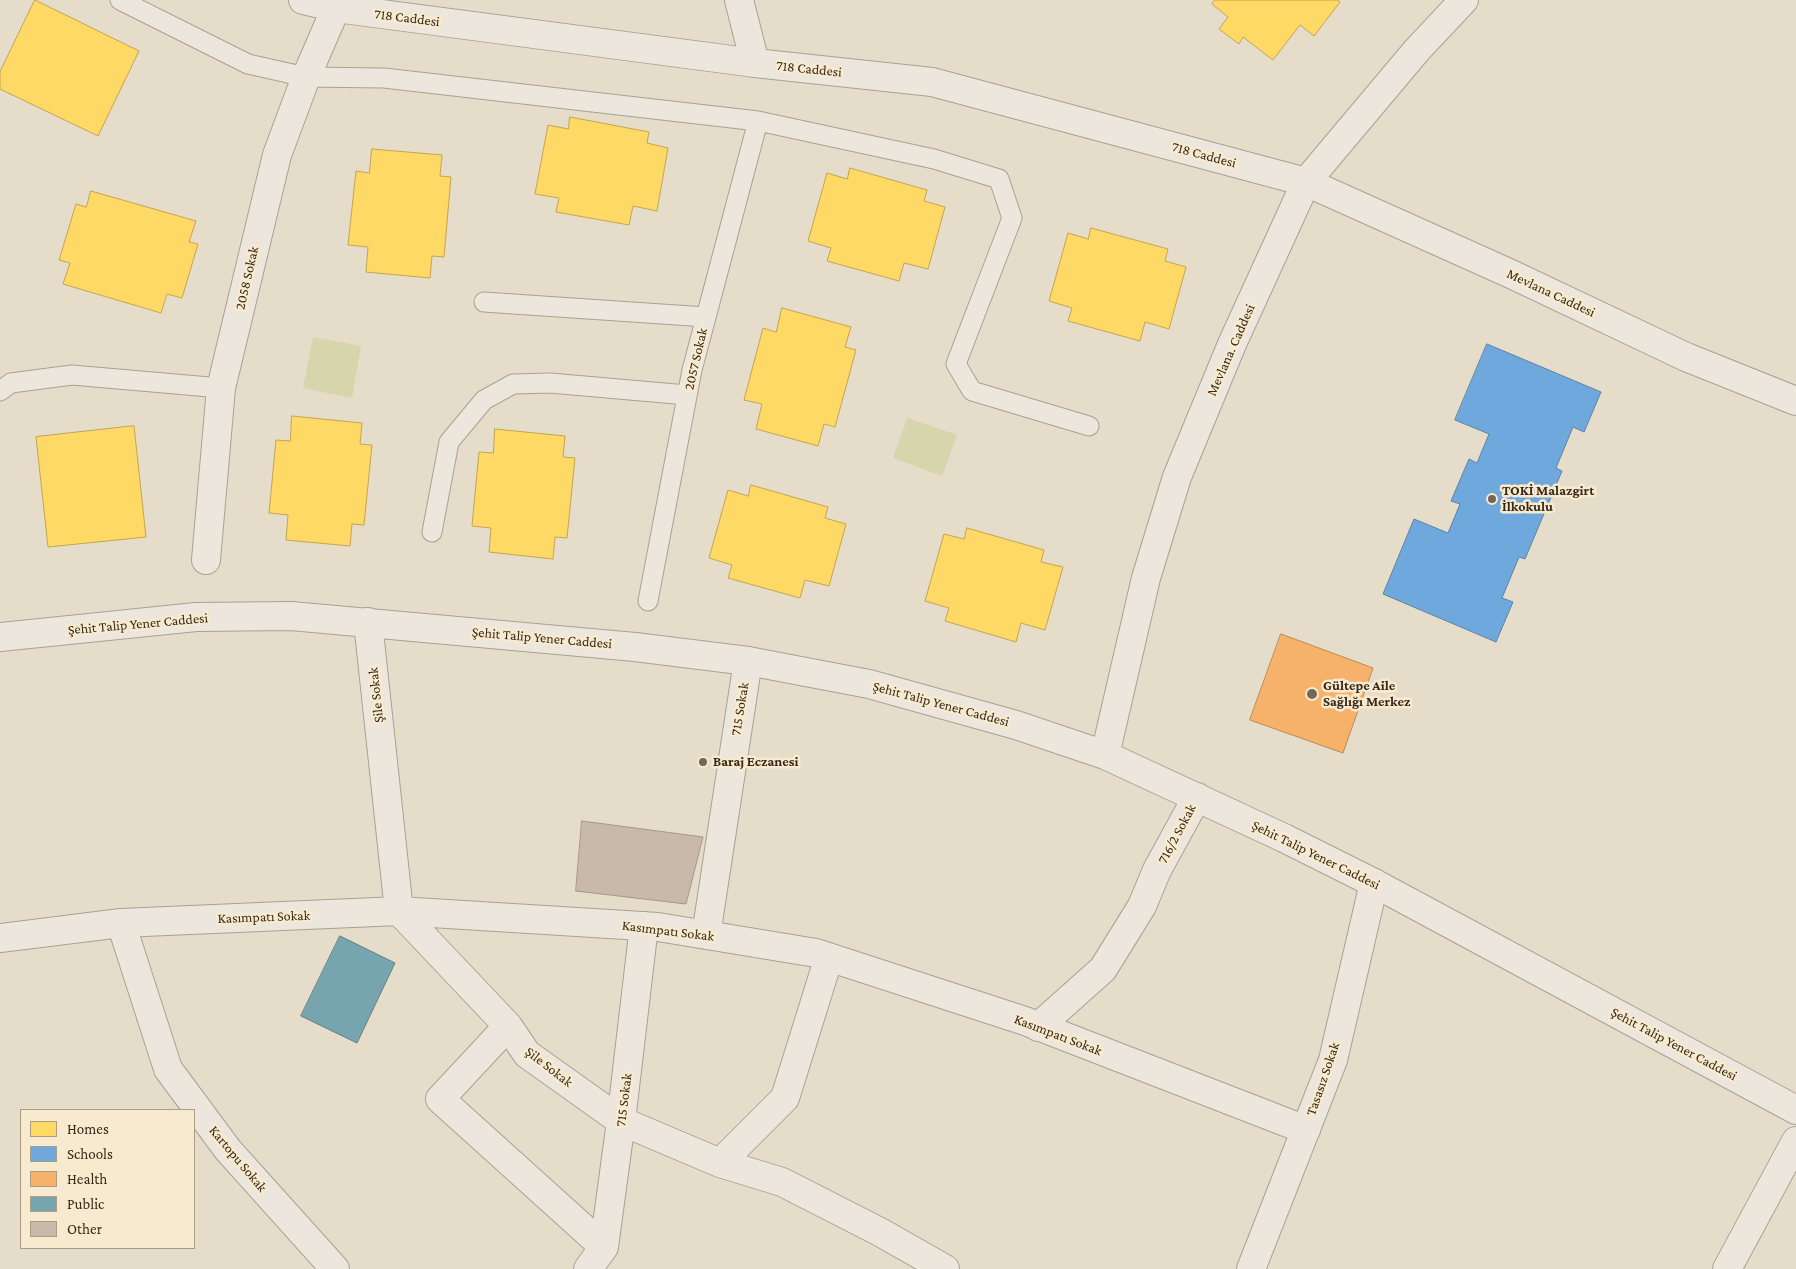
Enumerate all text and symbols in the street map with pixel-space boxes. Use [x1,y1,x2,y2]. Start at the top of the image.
street label: 718 Caddesi [373,6,441,30]
street label: 718 Caddesi [775,57,843,81]
street label: 718 Caddesi [1170,138,1238,172]
street label: 2058 Sokak [232,245,262,311]
street label: Mevlana Caddesi [1504,265,1598,321]
street label: Mevlana. Caddesi [1203,301,1259,399]
street label: 2057 Sokak [681,326,711,392]
place label: TOKİ Malazgirt İlkokulu [1502,483,1594,516]
marker: TOKİ Malazgirt İlkokulu [1486,493,1498,505]
street label: Şehit Talip Yener Caddesi [67,610,209,638]
street label: Şehit Talip Yener Caddesi [471,624,613,652]
street label: Şile Sokak [365,666,387,724]
street label: Şehit Talip Yener Caddesi [871,678,1011,730]
place label: Gültepe Aile Sağlığı Merkez [1323,678,1410,710]
street label: 715 Sokak [728,681,752,737]
marker: Gültepe Aile Sağlığı Merkez [1305,687,1319,701]
place label: Baraj Eczanesi [713,754,799,770]
marker: Baraj Eczanesi [697,756,709,768]
street label: 716/2 Sokak [1154,801,1200,867]
street label: Şehit Talip Yener Caddesi [1249,817,1383,893]
street label: Kasımpatı Sokak [217,907,311,927]
street label: Kasımpatı Sokak [621,917,715,945]
street label: Şehit Talip Yener Caddesi [1608,1004,1740,1084]
street label: Kasımpatı Sokak [1012,1011,1104,1059]
street label: Tasasız Sokak [1303,1040,1343,1118]
street label: Şile Sokak [522,1043,576,1091]
street label: 715 Sokak [612,1072,636,1128]
legend [20,1109,195,1249]
text: Homes [67,1121,109,1137]
street label: Kartopu Sokak [205,1122,271,1196]
text: Schools [67,1146,113,1162]
text: Health [67,1171,107,1187]
text: Public [67,1196,104,1212]
text: Other [67,1221,102,1237]

